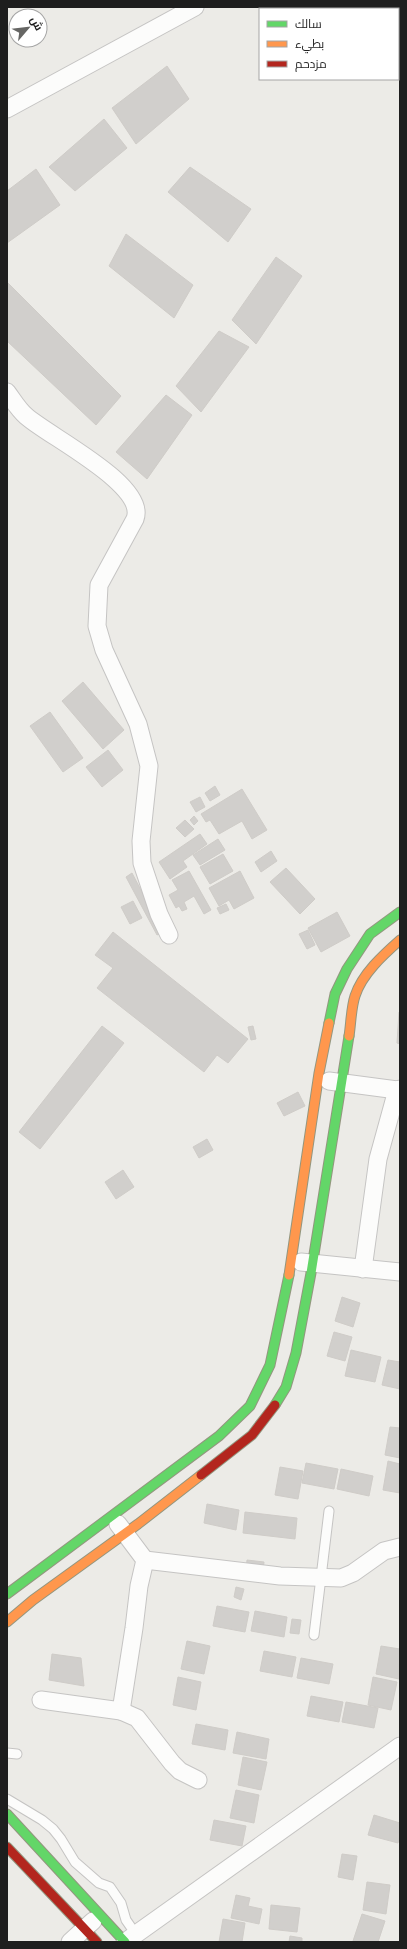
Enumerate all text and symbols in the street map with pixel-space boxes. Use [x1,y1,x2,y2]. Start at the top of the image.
north arrow [8,8,48,48]
legend [259,8,399,80]
text: ش [27,14,45,33]
text: سالك [295,17,322,31]
text: بطيء [295,37,324,54]
text: مزدحم [295,57,327,72]

